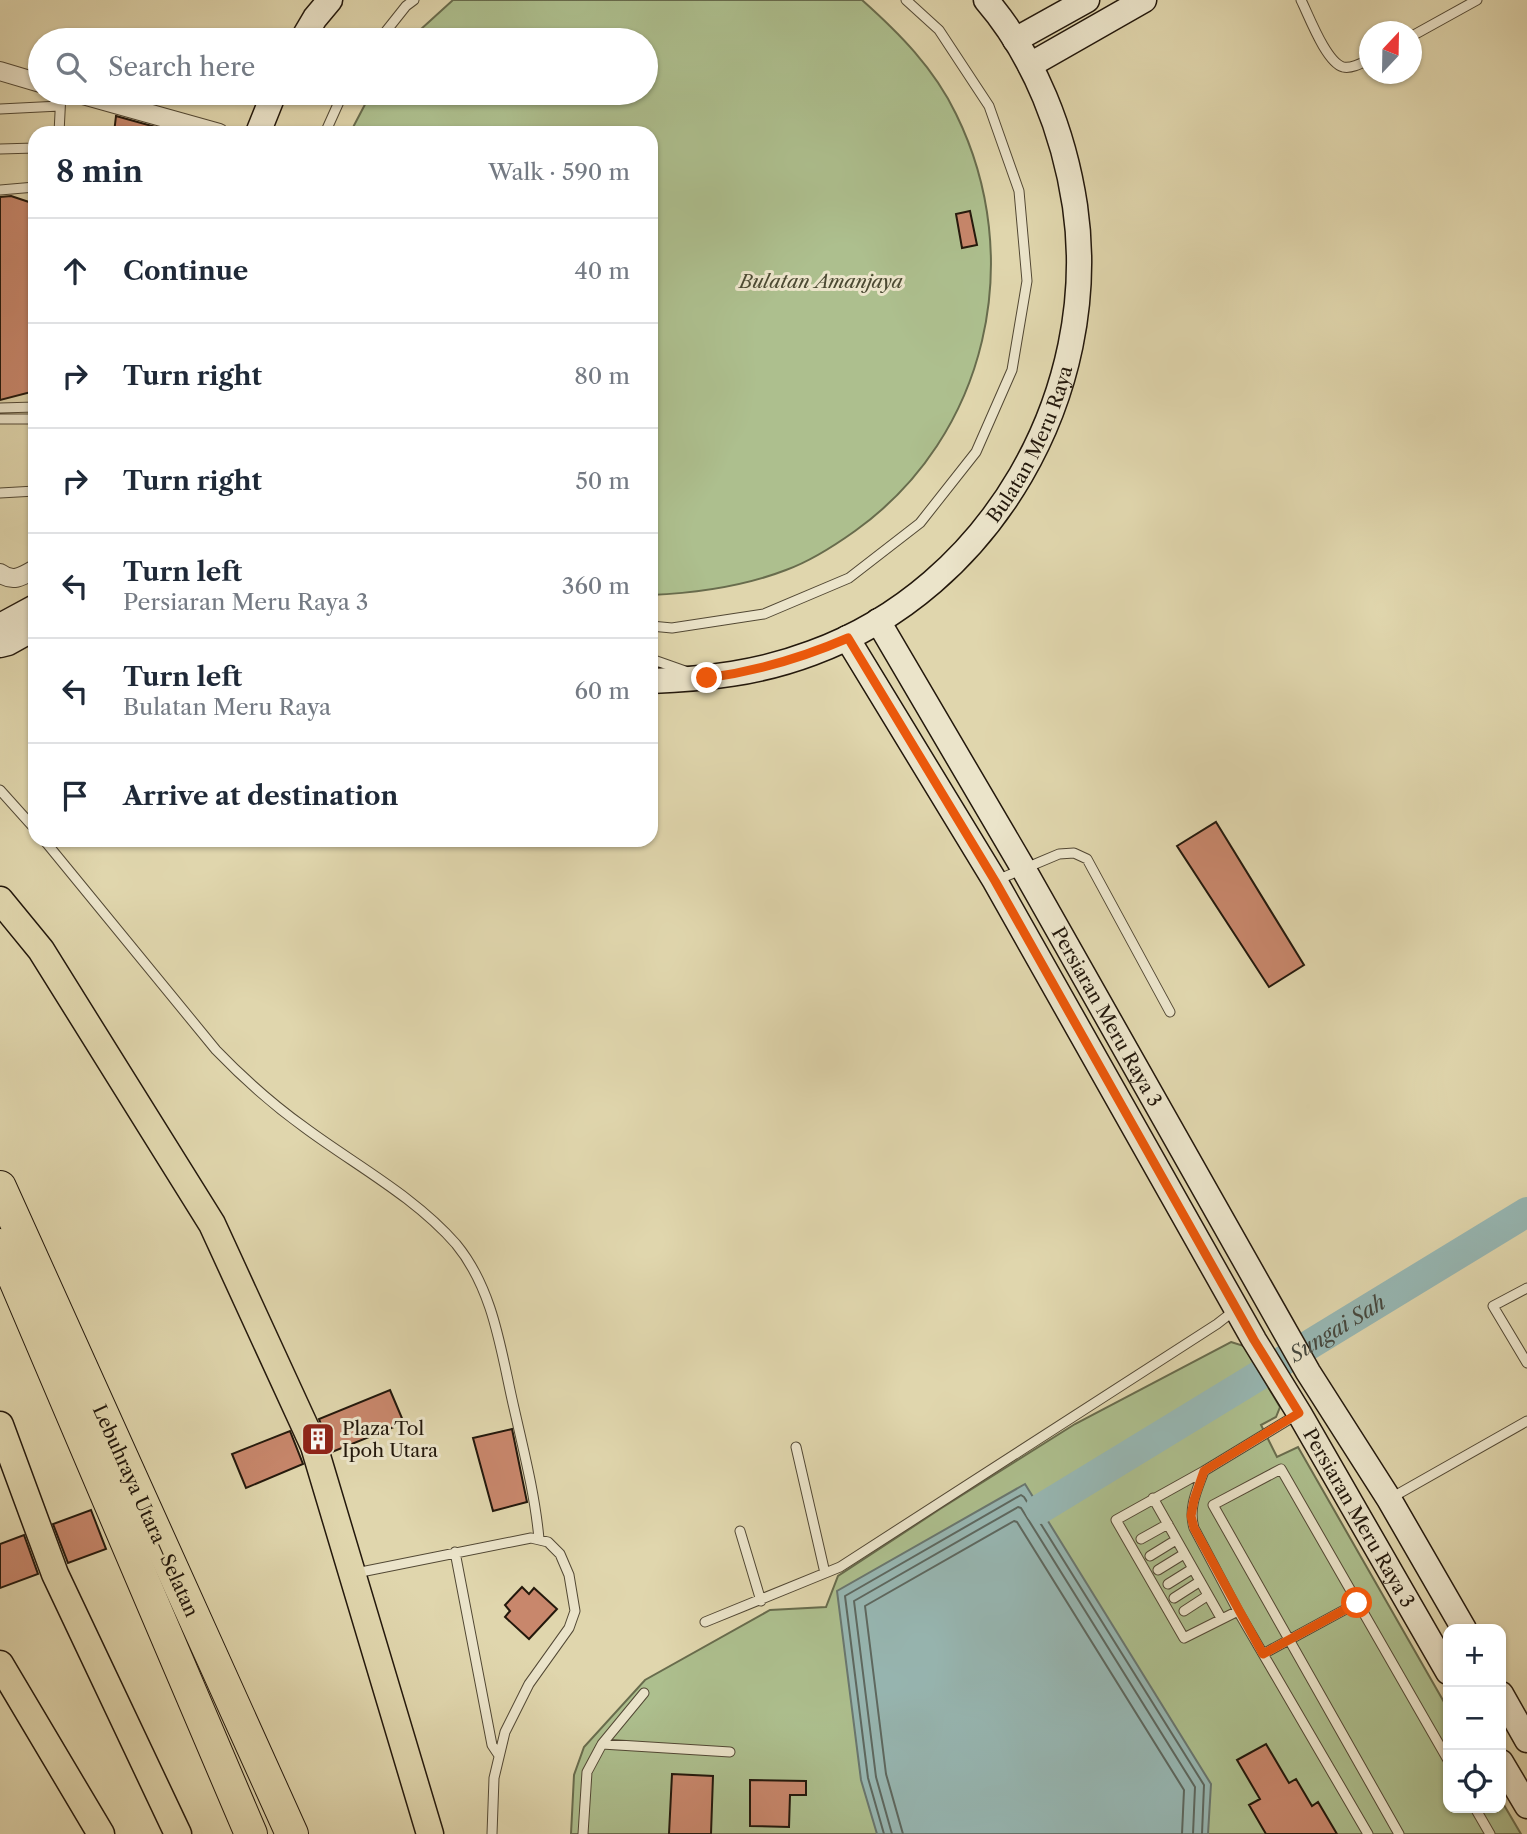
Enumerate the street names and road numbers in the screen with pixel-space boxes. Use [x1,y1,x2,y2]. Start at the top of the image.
street label: Bulatan Meru Raya [982,363,1077,527]
street label: Persiaran Meru Raya 3 [1047,923,1167,1110]
street label: Lebuhraya Utara–Selatan [88,1401,204,1620]
street label: Persiaran Meru Raya 3 [1299,1424,1420,1611]

